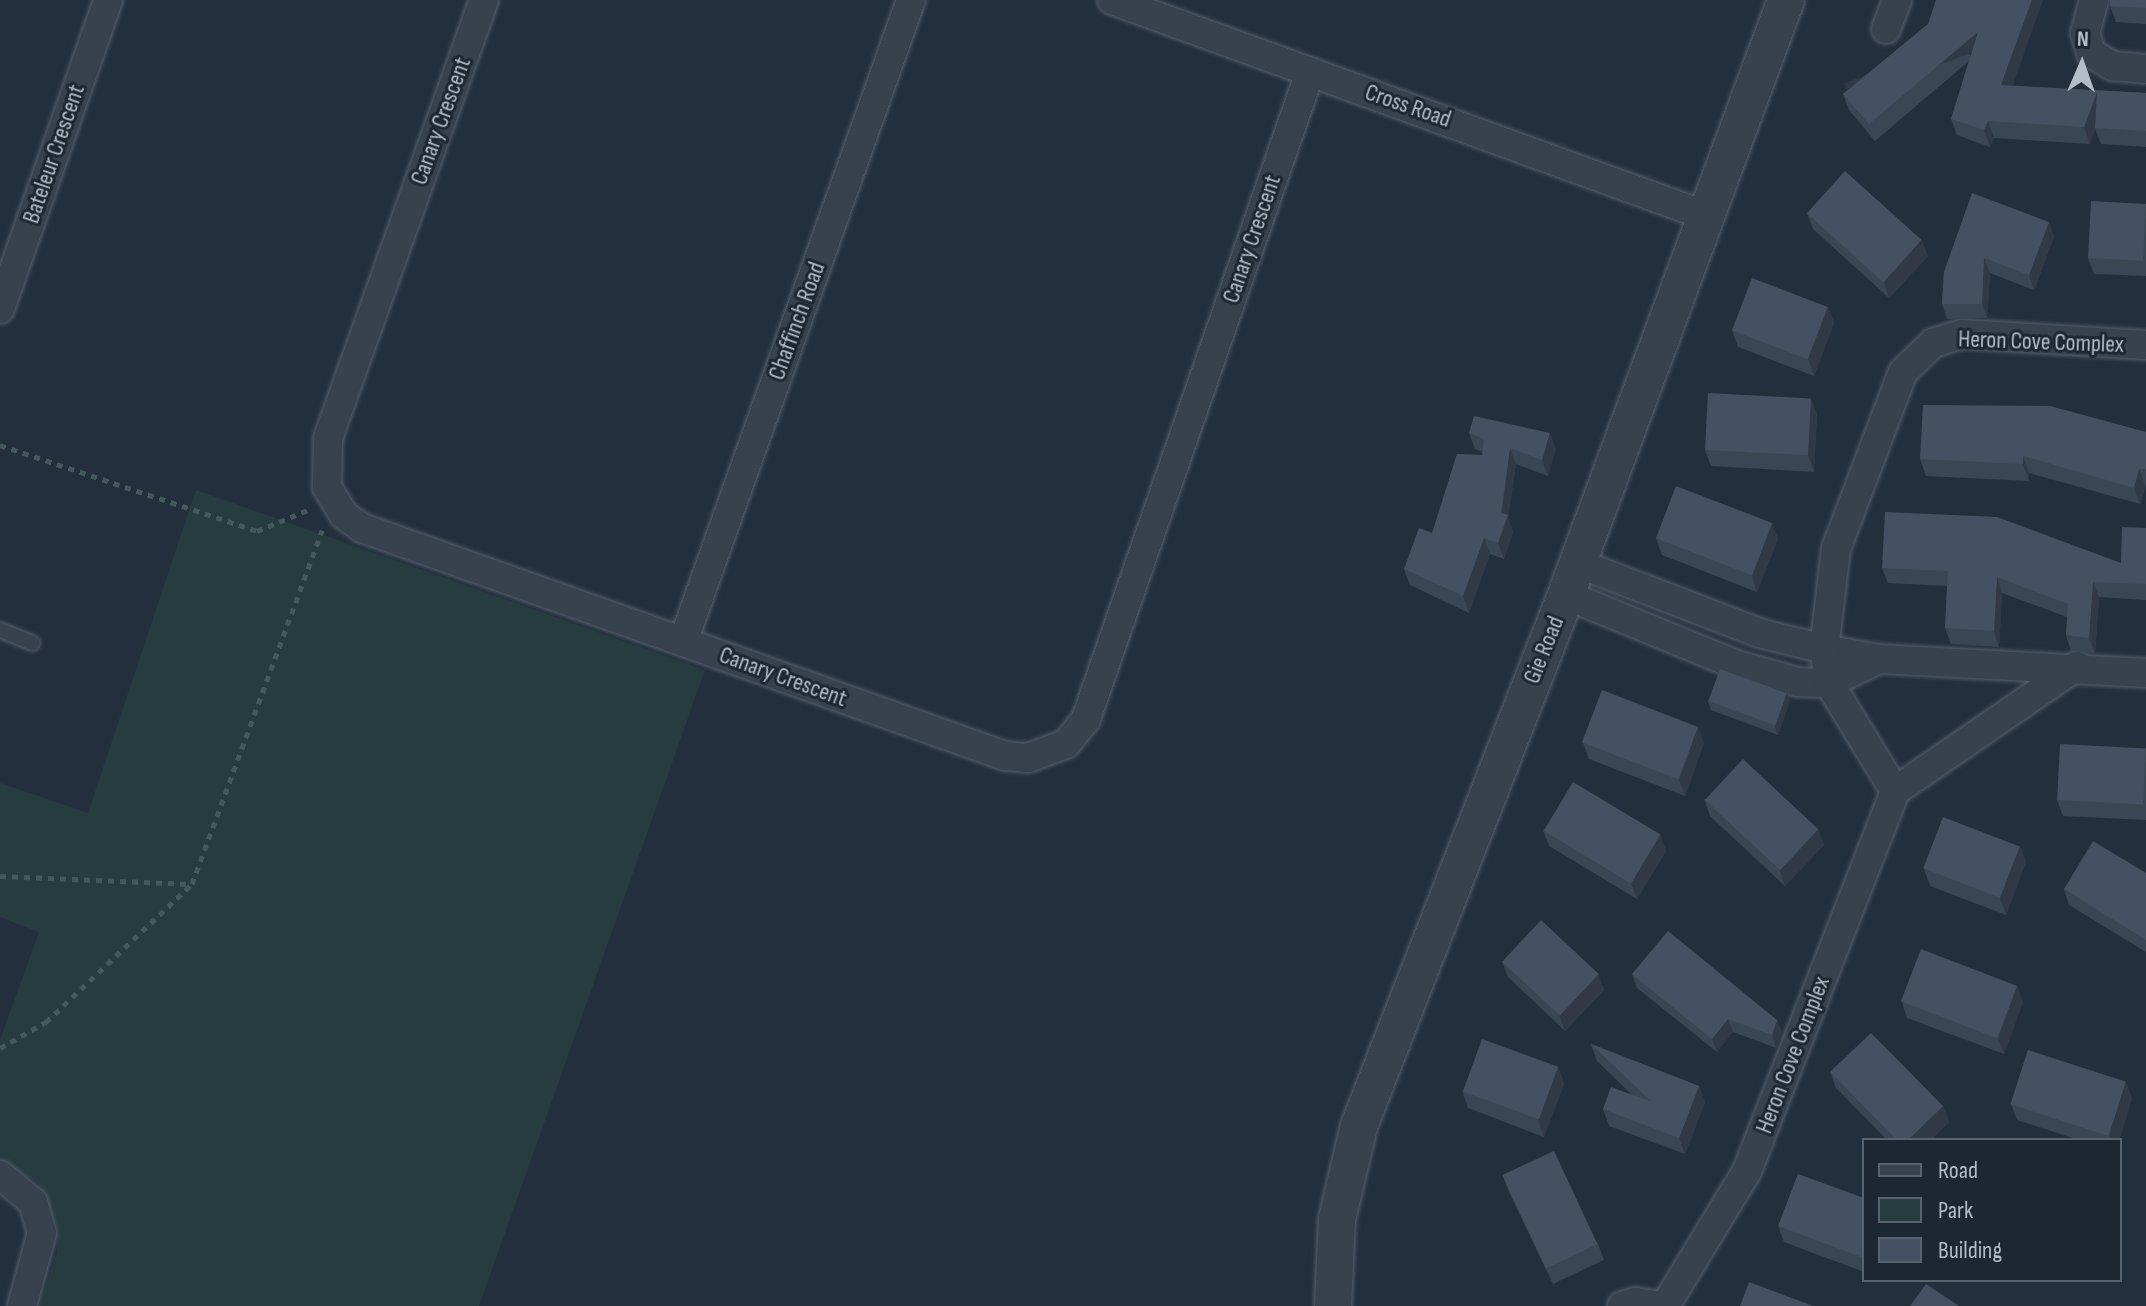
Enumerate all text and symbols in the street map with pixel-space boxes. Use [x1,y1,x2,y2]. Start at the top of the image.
north arrow [2042,24,2122,104]
text: N [2077,26,2089,53]
street label: Canary Crescent [405,53,477,189]
street label: Cross Road [1361,78,1455,134]
street label: Bateleur Crescent [17,81,91,227]
street label: Canary Crescent [1217,171,1287,307]
street label: Chaffinch Road [762,258,832,384]
street label: Heron Cove Complex [1958,325,2124,359]
street label: Gie Road [1518,612,1570,688]
street label: Canary Crescent [715,641,851,713]
street label: Heron Cove Complex [1750,972,1836,1138]
legend [1862,1138,2122,1282]
text: Road [1938,1156,1978,1185]
text: Park [1938,1196,1973,1225]
text: Building [1938,1236,2002,1265]

